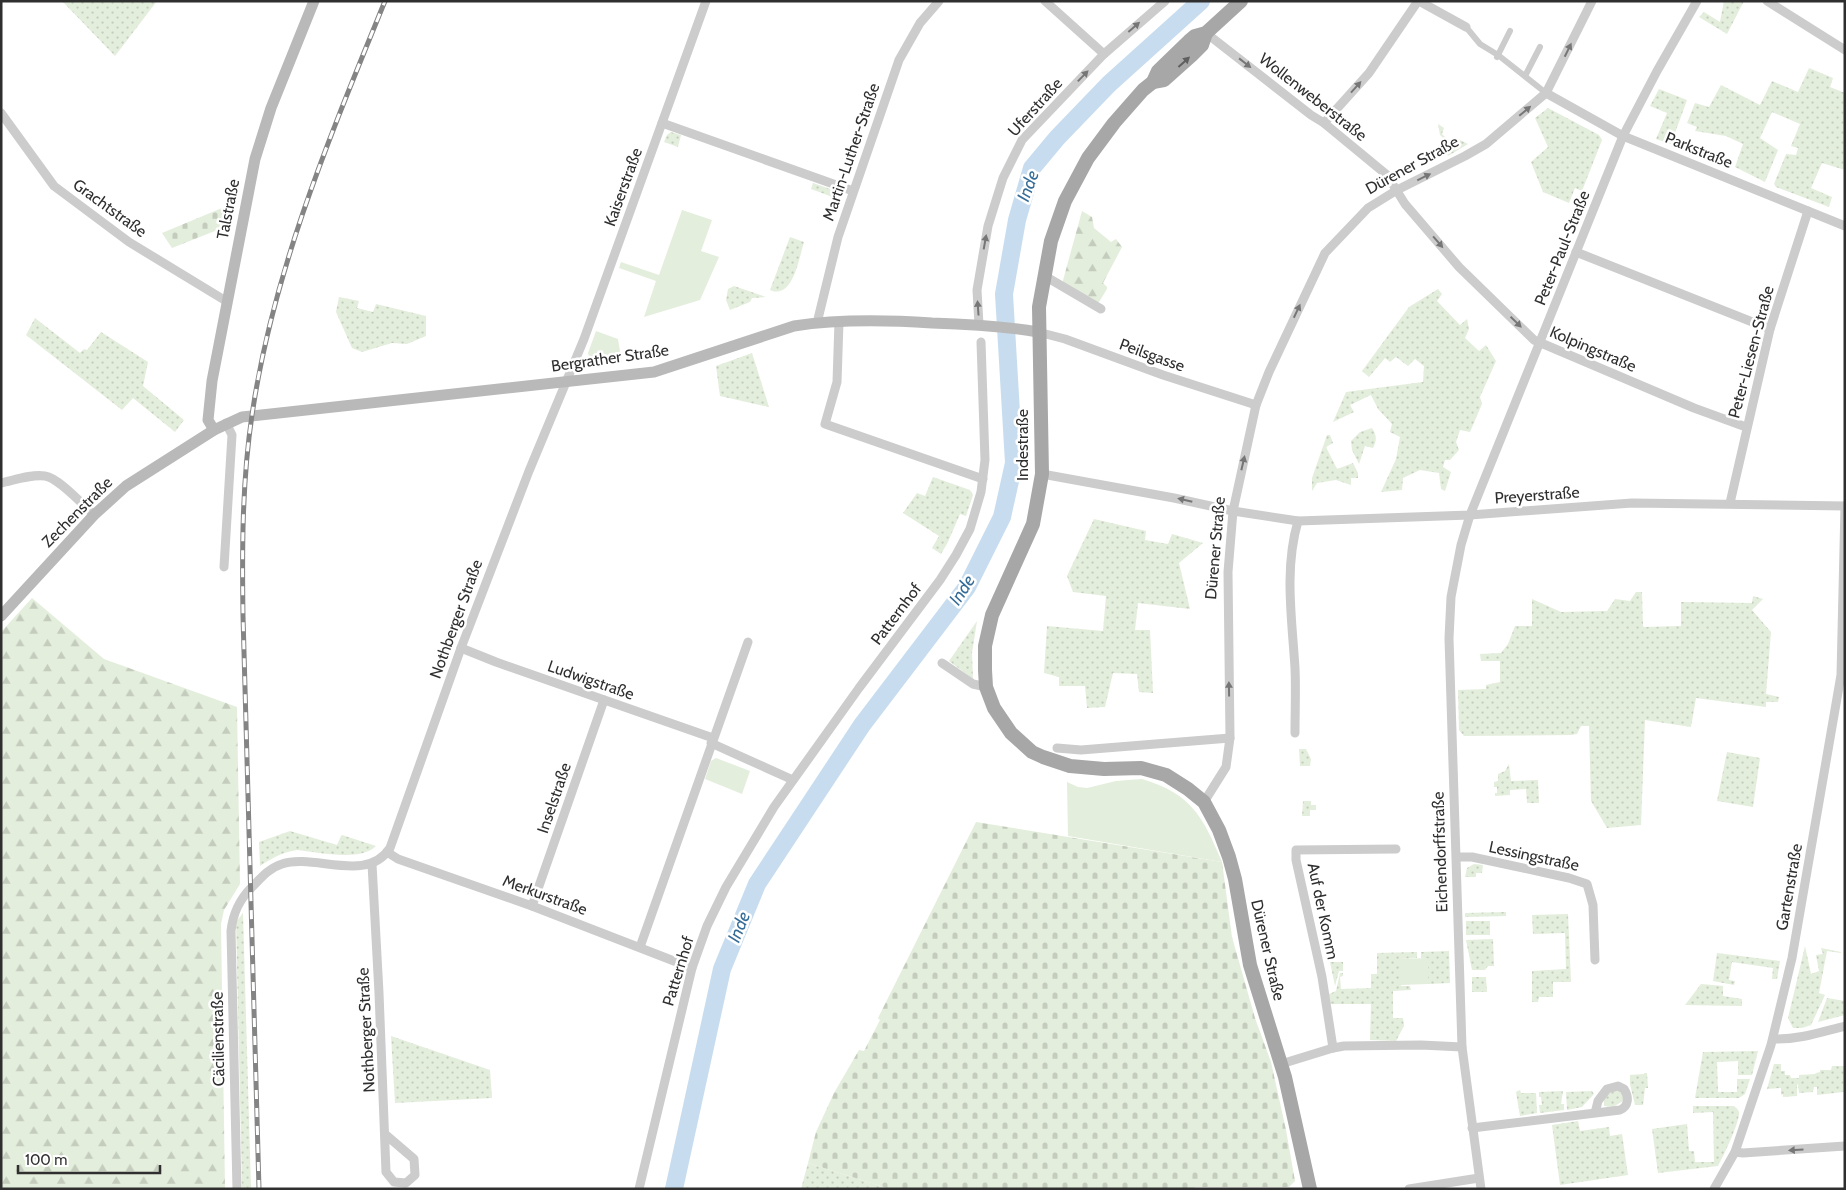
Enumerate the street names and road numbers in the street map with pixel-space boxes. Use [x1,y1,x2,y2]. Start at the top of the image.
street label: Wollenweberstraße [1255,49,1371,145]
street label: Uferstraße [1004,74,1066,140]
street label: Martin-Luther-Straße [819,81,883,223]
street label: Parkstraße [1663,128,1735,172]
street label: Dürener Straße [1362,132,1462,198]
street label: Kaiserstraße [600,145,646,229]
street label: Grachtstraße [69,175,151,241]
street label: Talstraße [213,177,243,241]
street label: Peter-Paul-Straße [1530,188,1594,308]
street label: Peter-Liesen-Straße [1724,284,1778,420]
street label: Kolpingstraße [1547,322,1639,376]
street label: Peilsgasse [1117,334,1187,376]
street label: Bergrather Straße [550,340,670,376]
street label: Indestraße [1013,409,1032,481]
street label: Zechenstraße [38,473,116,551]
street label: Preyerstraße [1494,483,1580,507]
street label: Dürener Straße [1201,496,1229,600]
street label: Nothberger Straße [426,557,486,681]
street label: Patternhof [867,579,926,648]
street label: Ludwigstraße [545,656,637,704]
street label: Inselstraße [533,760,575,836]
street label: Eichendorffstraße [1428,791,1452,913]
street label: Lessingstraße [1487,837,1581,875]
street label: Gartenstraße [1772,842,1806,932]
street label: Auf der Komm [1304,861,1342,961]
street label: Merkurstraße [500,871,590,919]
street label: Dürener Straße [1247,898,1289,1002]
street label: Patternhof [658,933,698,1008]
street label: Nothberger Straße [353,967,379,1093]
street label: Cäcilienstraße [208,992,228,1086]

